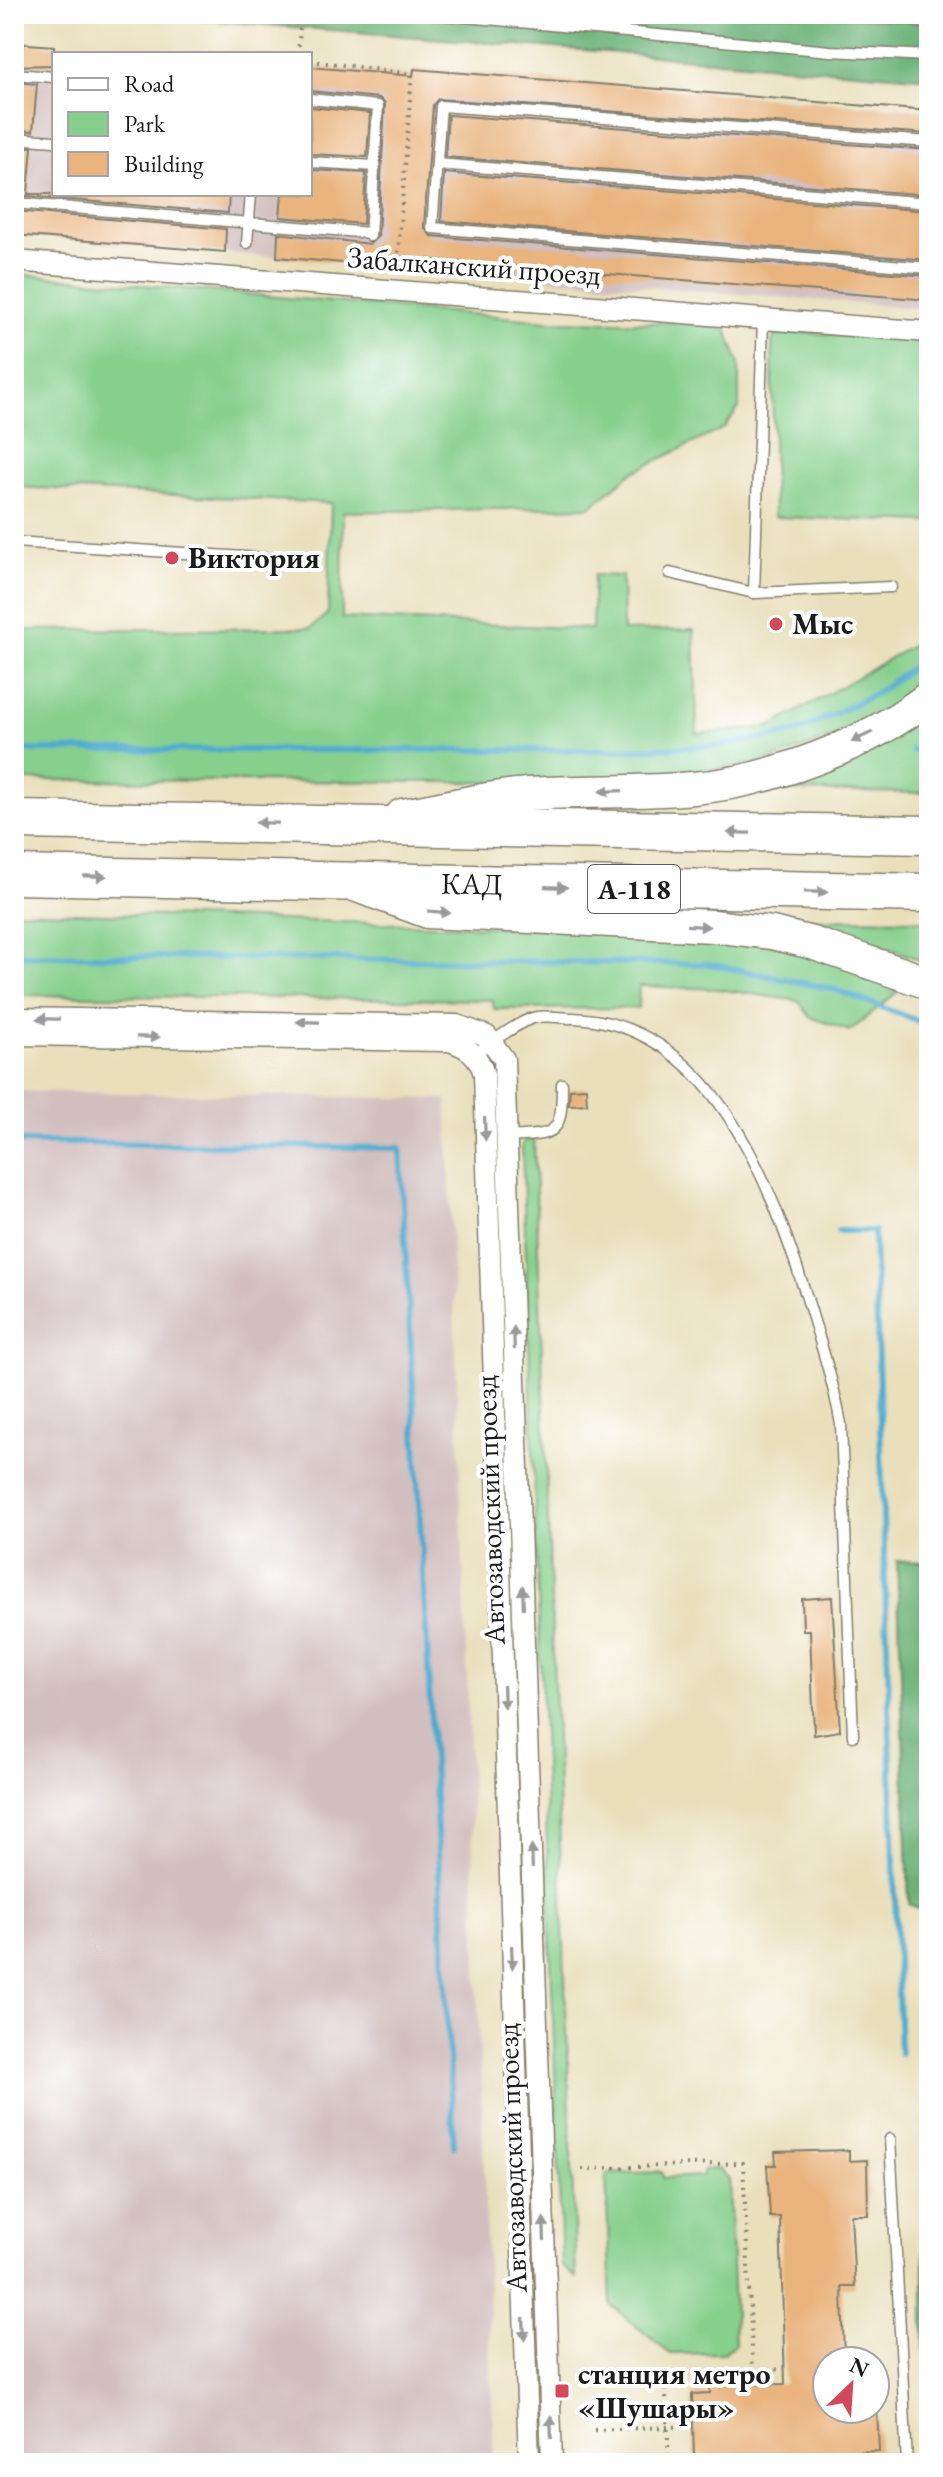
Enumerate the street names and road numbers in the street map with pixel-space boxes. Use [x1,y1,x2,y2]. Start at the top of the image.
street label: Забалканский проезд [346,237,602,294]
street label: КАД [441,863,503,904]
road number: А-118 [588,865,680,913]
street label: Автозаводский проезд [465,1374,514,1646]
street label: Автозаводский проезд [487,2022,536,2294]

